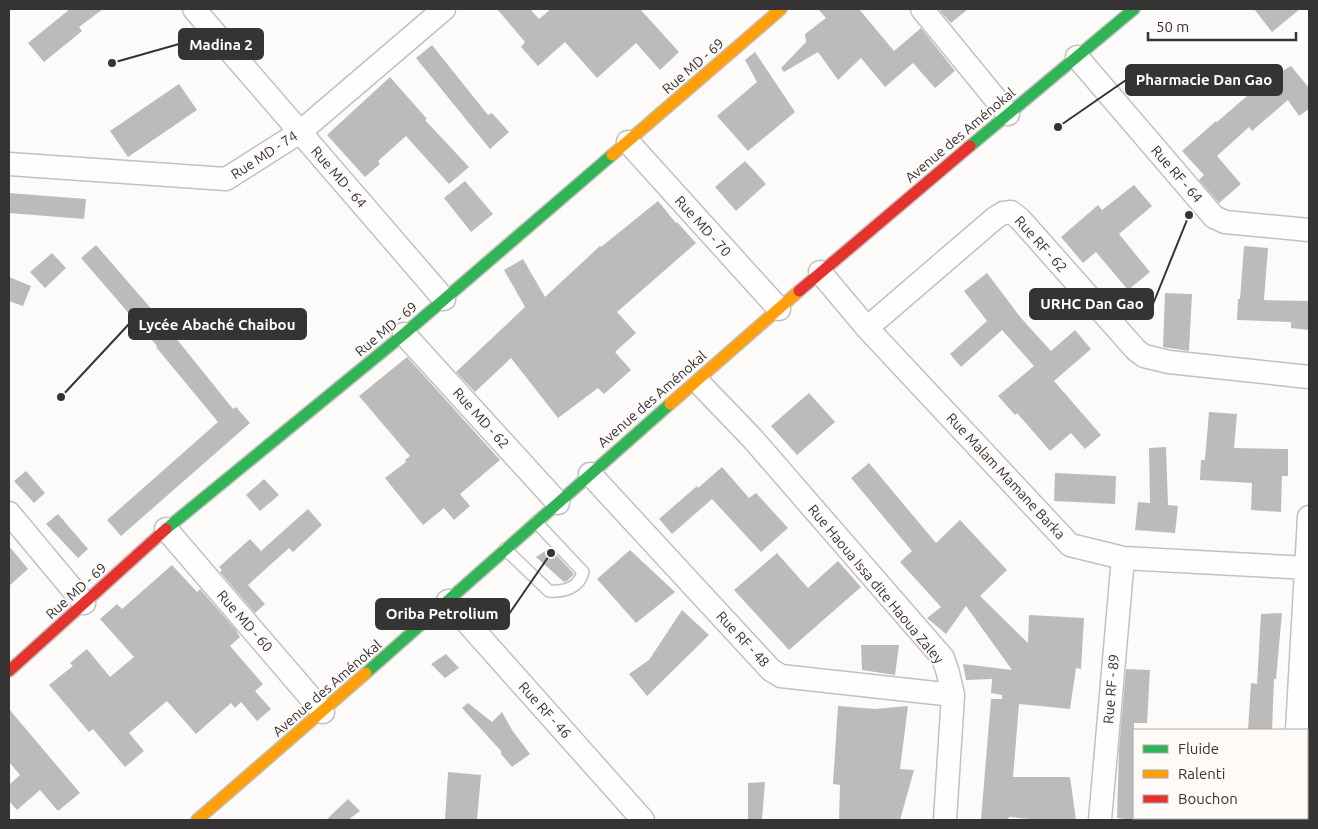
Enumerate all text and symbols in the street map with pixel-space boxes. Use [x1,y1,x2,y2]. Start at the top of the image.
scale bar [1148,10,1296,42]
text: 50 m [1156,18,1189,35]
callout: Madina 2 [179,29,263,59]
street label: Rue MD - 69 [659,35,727,97]
text: Madina 2 [189,36,253,53]
callout: Pharmacie Dan Gao [1126,65,1282,95]
text: Pharmacie Dan Gao [1136,71,1272,88]
street label: Avenue des Aménokal [902,84,1018,186]
street label: Rue MD - 74 [228,128,300,182]
street label: Rue RF - 64 [1148,142,1206,206]
street label: Rue MD - 64 [308,143,370,211]
street label: Rue MD - 70 [672,192,734,260]
street label: Rue RF - 62 [1012,213,1070,275]
callout: URHC Dan Gao [1030,289,1153,319]
text: URHC Dan Gao [1040,295,1144,312]
street label: Rue MD - 69 [352,298,420,360]
callout: Lycée Abaché Chaibou [129,309,306,339]
text: Lycée Abaché Chaibou [139,316,295,333]
street label: Avenue des Aménokal [594,347,710,451]
street label: Rue MD - 62 [450,384,512,452]
street label: Rue Malam Mamane Barka [943,410,1069,542]
street label: Rue Haoua Issa dite Haoua Zaley [805,501,947,667]
street label: Rue MD - 69 [42,560,110,622]
street label: Rue MD - 60 [214,587,276,655]
callout: Oriba Petrolium [376,599,509,629]
text: Oriba Petrolium [386,605,498,622]
street label: Rue RF - 48 [713,608,773,670]
street label: Avenue des Aménokal [269,636,385,740]
street label: Rue RF - 89 [1100,653,1122,725]
street label: Rue RF - 46 [516,679,574,741]
legend [1133,729,1308,819]
text: Fluide [1178,740,1219,757]
text: Ralenti [1178,765,1225,782]
text: Bouchon [1178,790,1238,807]

